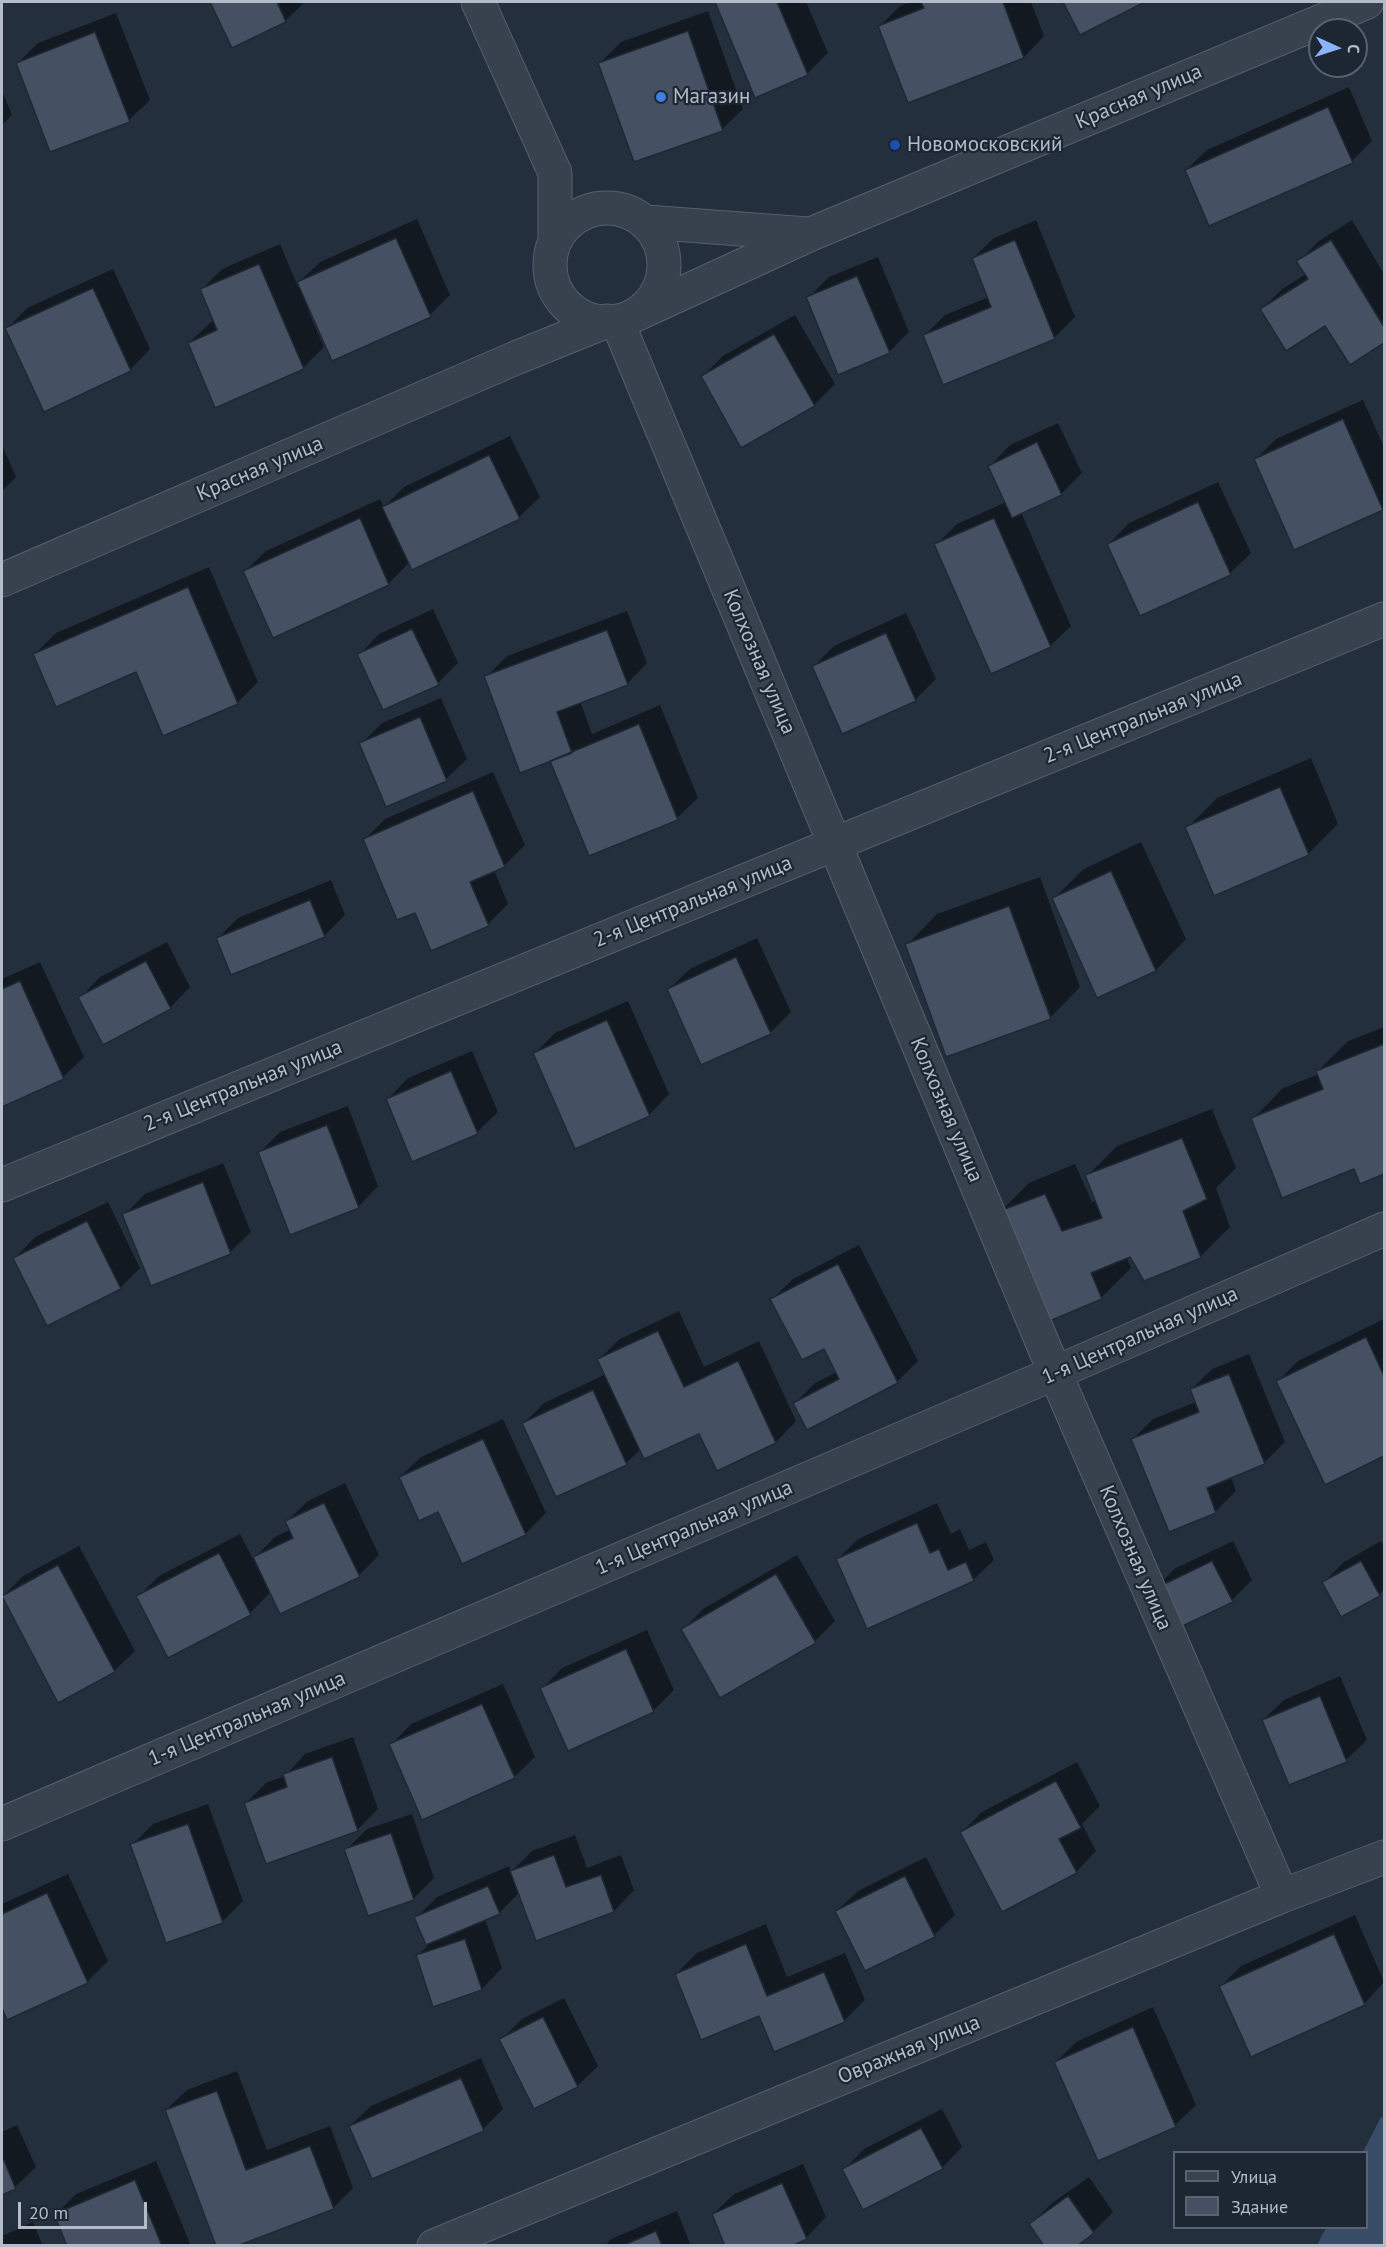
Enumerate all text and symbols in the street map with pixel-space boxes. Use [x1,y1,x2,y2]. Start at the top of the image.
north arrow [1308,18,1368,78]
text: С [1344,44,1364,54]
street label: Красная улица [1072,59,1206,135]
place label: Магазин [673,84,750,110]
marker: Магазин [654,90,668,104]
place label: Новомосковский [907,132,1062,158]
marker: Новомосковский [888,138,902,152]
street label: Красная улица [193,431,327,507]
street label: Колхозная улица [717,586,801,738]
street label: 2-я Центральная улица [1040,667,1246,769]
street label: 2-я Центральная улица [590,851,796,953]
street label: Колхозная улица [904,1034,988,1186]
street label: 2-я Центральная улица [140,1035,346,1137]
street label: 1-я Центральная улица [1038,1281,1242,1391]
street label: 1-я Центральная улица [592,1475,796,1581]
street label: Колхозная улица [1093,1482,1177,1634]
street label: 1-я Центральная улица [145,1666,349,1772]
street label: Овражная улица [834,2010,984,2090]
legend [1173,2151,1368,2229]
text: Улица [1231,2165,1277,2188]
scale bar [21,2190,150,2228]
text: Здание [1231,2195,1288,2218]
text: 20 m [29,2201,68,2224]

